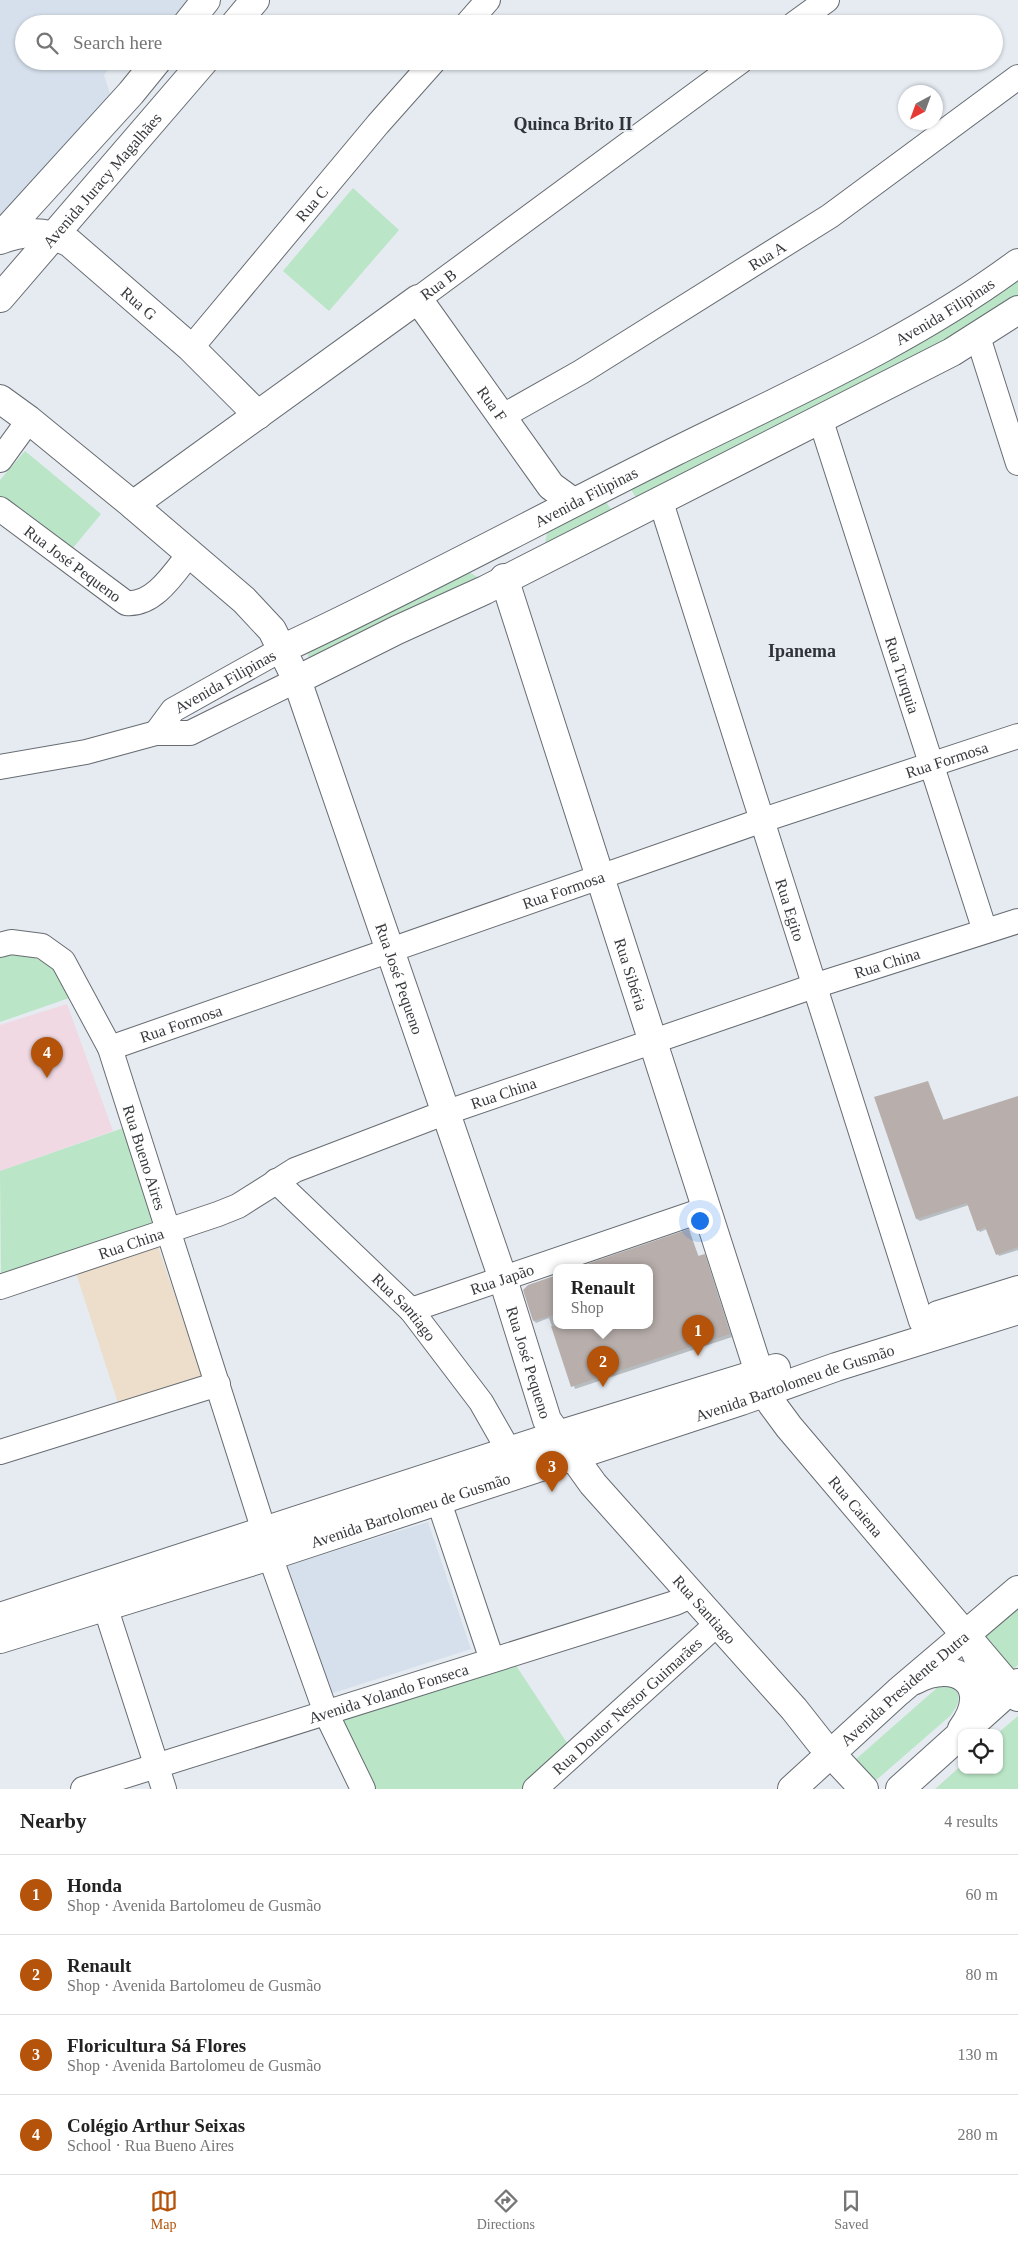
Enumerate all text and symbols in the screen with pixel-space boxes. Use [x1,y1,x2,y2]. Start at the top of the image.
search box [15,15,1003,70]
icon: search [33,29,61,57]
text: Search here [73,32,162,53]
north arrow [898,85,943,130]
street label: Avenida Juracy Magalhães [40,109,165,251]
district label: Quinca Brito II [513,114,633,134]
street label: Rua C [292,183,331,225]
street label: Rua A [746,238,789,274]
street label: Rua B [417,266,460,303]
street label: Avenida Filipinas [892,275,998,348]
street label: Rua G [118,283,160,324]
street label: Rua F [474,383,510,425]
street label: Avenida Filipinas [532,464,640,530]
street label: Rua José Pequeno [21,522,124,605]
street label: Rua Turquia [882,635,922,716]
district label: Ipanema [768,641,836,661]
street label: Avenida Filipinas [172,646,279,716]
street label: Rua Formosa [903,738,990,781]
street label: Rua Formosa [520,868,607,912]
street label: Rua Egito [772,877,808,943]
street label: Rua José Pequeno [372,921,426,1037]
street label: Rua Sibéria [611,936,650,1013]
street label: Rua China [852,945,922,982]
street label: Rua Formosa [138,1002,224,1046]
pin: 4 [31,1037,63,1078]
street label: Rua China [469,1074,538,1112]
street label: Rua Bueno Aires [120,1103,169,1212]
your location [687,1208,713,1234]
street label: Rua China [96,1225,166,1263]
street label: Rua Japão [468,1261,536,1298]
popup [553,1264,653,1329]
street label: Rua Santiago [369,1270,439,1344]
text: Renault [571,1277,635,1298]
text: Shop [571,1299,604,1316]
street label: Rua José Pequeno [503,1304,554,1421]
pin: 1 [682,1315,714,1356]
street label: Avenida Bartolomeu de Gusmão [693,1341,896,1425]
pin: 2 [587,1346,619,1387]
pin: 3 [536,1451,568,1492]
street label: Avenida Bartolomeu de Gusmão [308,1470,512,1551]
street label: Rua Caiena [825,1473,886,1540]
street label: Rua Santiago [670,1572,739,1647]
street label: Avenida Presidente Dutra [837,1628,972,1749]
street label: Rua Doutor Nestor Guimarães [549,1634,705,1778]
street label: Avenida Yolando Fonseca [306,1661,470,1727]
map controls [958,1729,1003,1774]
button: locate [958,1729,1003,1774]
text: Nearby [20,1809,87,1833]
text: 4 results [944,1813,998,1830]
text: Honda [67,1875,122,1896]
text: 1 [32,1886,40,1903]
text: 60 m [966,1886,998,1903]
text: Shop · Avenida Bartolomeu de Gusmão [67,1897,321,1914]
text: Renault [67,1955,131,1976]
text: 2 [32,1966,40,1983]
text: 80 m [966,1966,998,1983]
text: Shop · Avenida Bartolomeu de Gusmão [67,1977,321,1994]
text: Floricultura Sá Flores [67,2035,246,2056]
text: 3 [32,2046,40,2063]
text: 130 m [958,2046,998,2063]
text: Shop · Avenida Bartolomeu de Gusmão [67,2057,321,2074]
text: Colégio Arthur Seixas [67,2115,245,2136]
text: 4 [32,2126,40,2143]
text: 280 m [958,2126,998,2143]
text: School · Rua Bueno Aires [67,2137,234,2154]
tab: Map [150,2187,178,2233]
tab: Directions [477,2187,535,2233]
tab: Saved [834,2187,868,2233]

